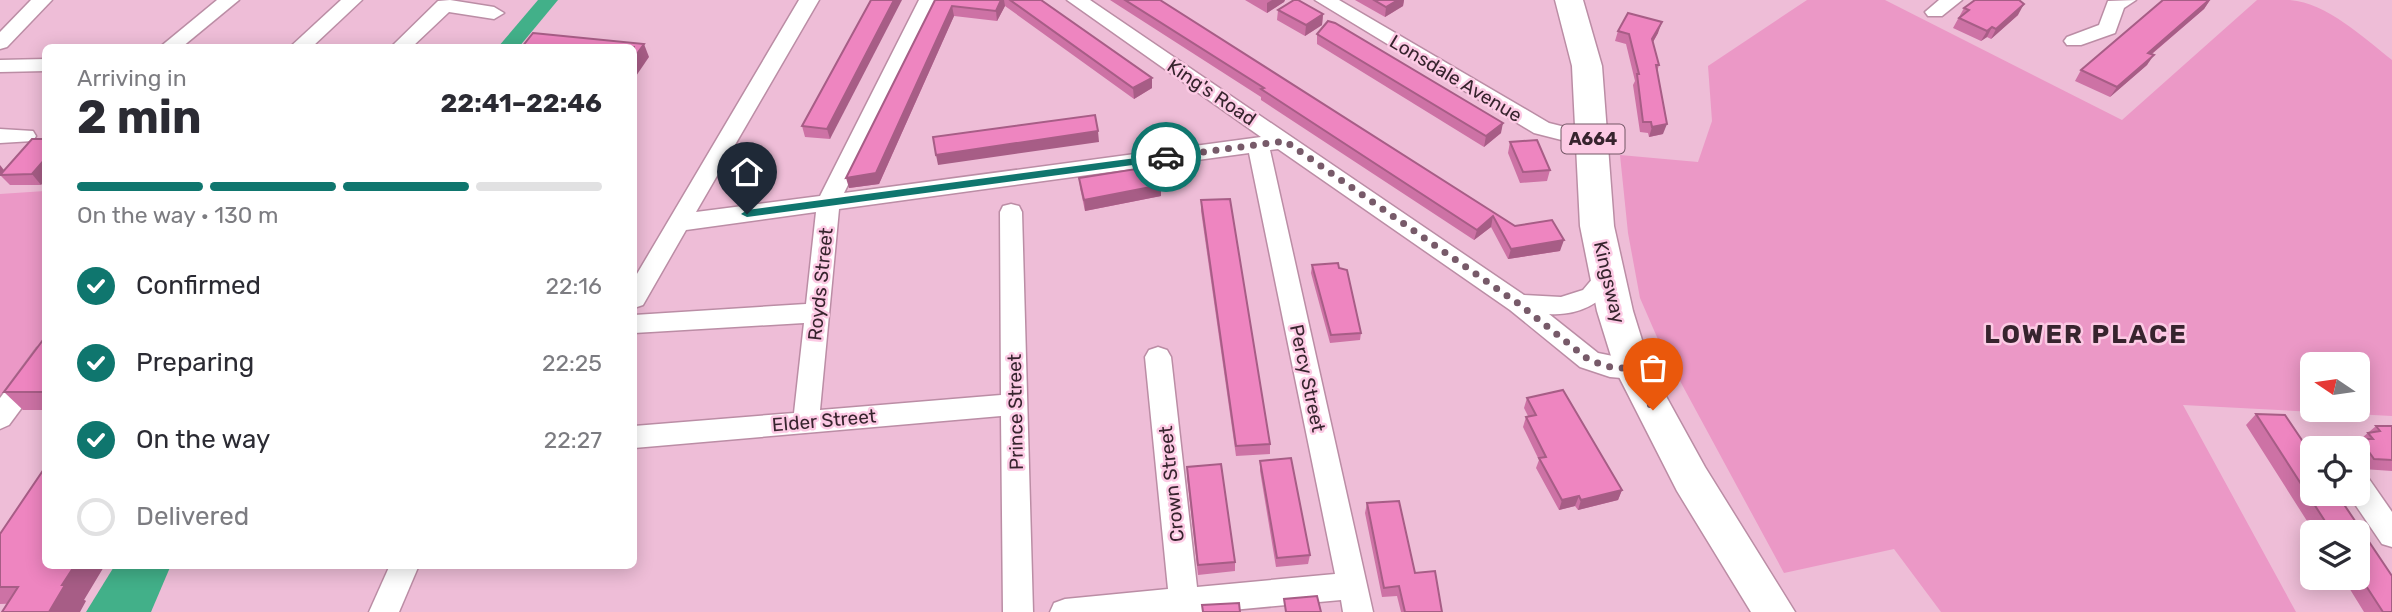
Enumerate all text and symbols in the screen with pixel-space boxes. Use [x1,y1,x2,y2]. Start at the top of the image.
street label: Lonsdale Avenue [1385,30,1526,127]
street label: King's Road [1163,54,1260,130]
text: Arriving in [77,64,187,92]
text: 22:41–22:46 [440,88,602,119]
text: 2 min [77,90,202,145]
courier [1131,122,1201,192]
road number: A664 [1562,124,1624,154]
icon: car [1147,138,1185,176]
pin [717,142,777,214]
icon: home [728,153,766,191]
text: On the way · 130 m [77,201,278,229]
street label: Royds Street [803,226,838,342]
street label: Kingsway [1589,239,1630,326]
icon: check [77,267,115,305]
text: Confirmed [136,270,261,301]
text: 22:16 [545,272,602,300]
district label: LOWER PLACE [1984,319,2188,350]
street label: Percy Street [1285,322,1330,435]
pin [1623,338,1683,410]
icon: check [77,344,115,382]
text: Preparing [136,347,254,378]
text: 22:25 [542,349,602,377]
icon: bag [1634,349,1672,387]
north arrow [2300,352,2370,422]
map controls [2300,352,2370,590]
street label: Prince Street [1003,353,1028,470]
street label: Elder Street [771,404,878,437]
icon: check [77,421,115,459]
text: On the way [136,424,270,455]
street label: Crown Street [1154,424,1189,543]
text: 22:27 [544,426,602,454]
button: locate [2300,436,2370,506]
text: Delivered [136,501,249,532]
button: layers [2300,520,2370,590]

